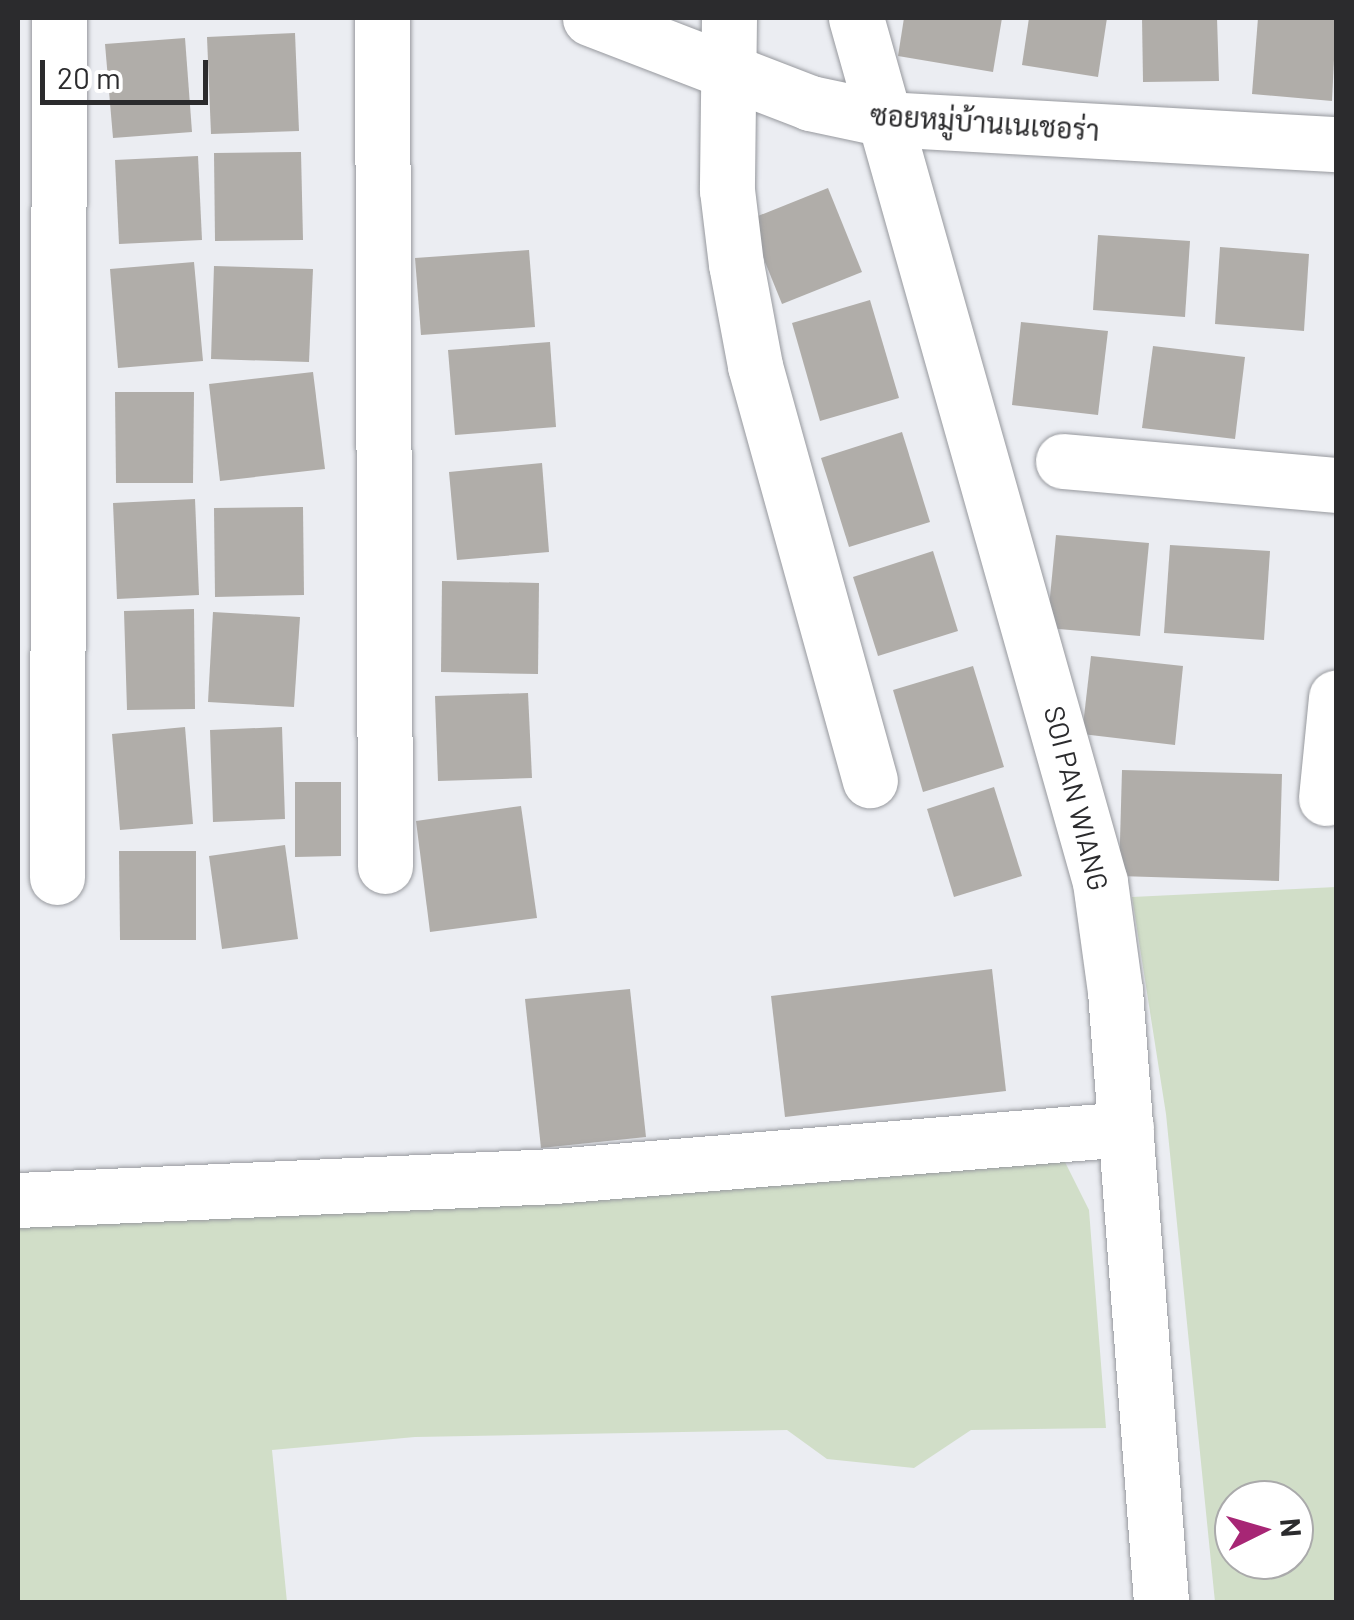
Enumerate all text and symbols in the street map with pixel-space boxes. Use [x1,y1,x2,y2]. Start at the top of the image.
scale bar [45,40,212,102]
text: 20 m [57,59,121,95]
street label: ซอยหมู่บ้านเนเชอร่า [869,97,1101,147]
street label: SOI PAN WIANG [1038,702,1116,894]
north arrow [1214,1480,1314,1580]
text: N [1274,1517,1310,1538]

